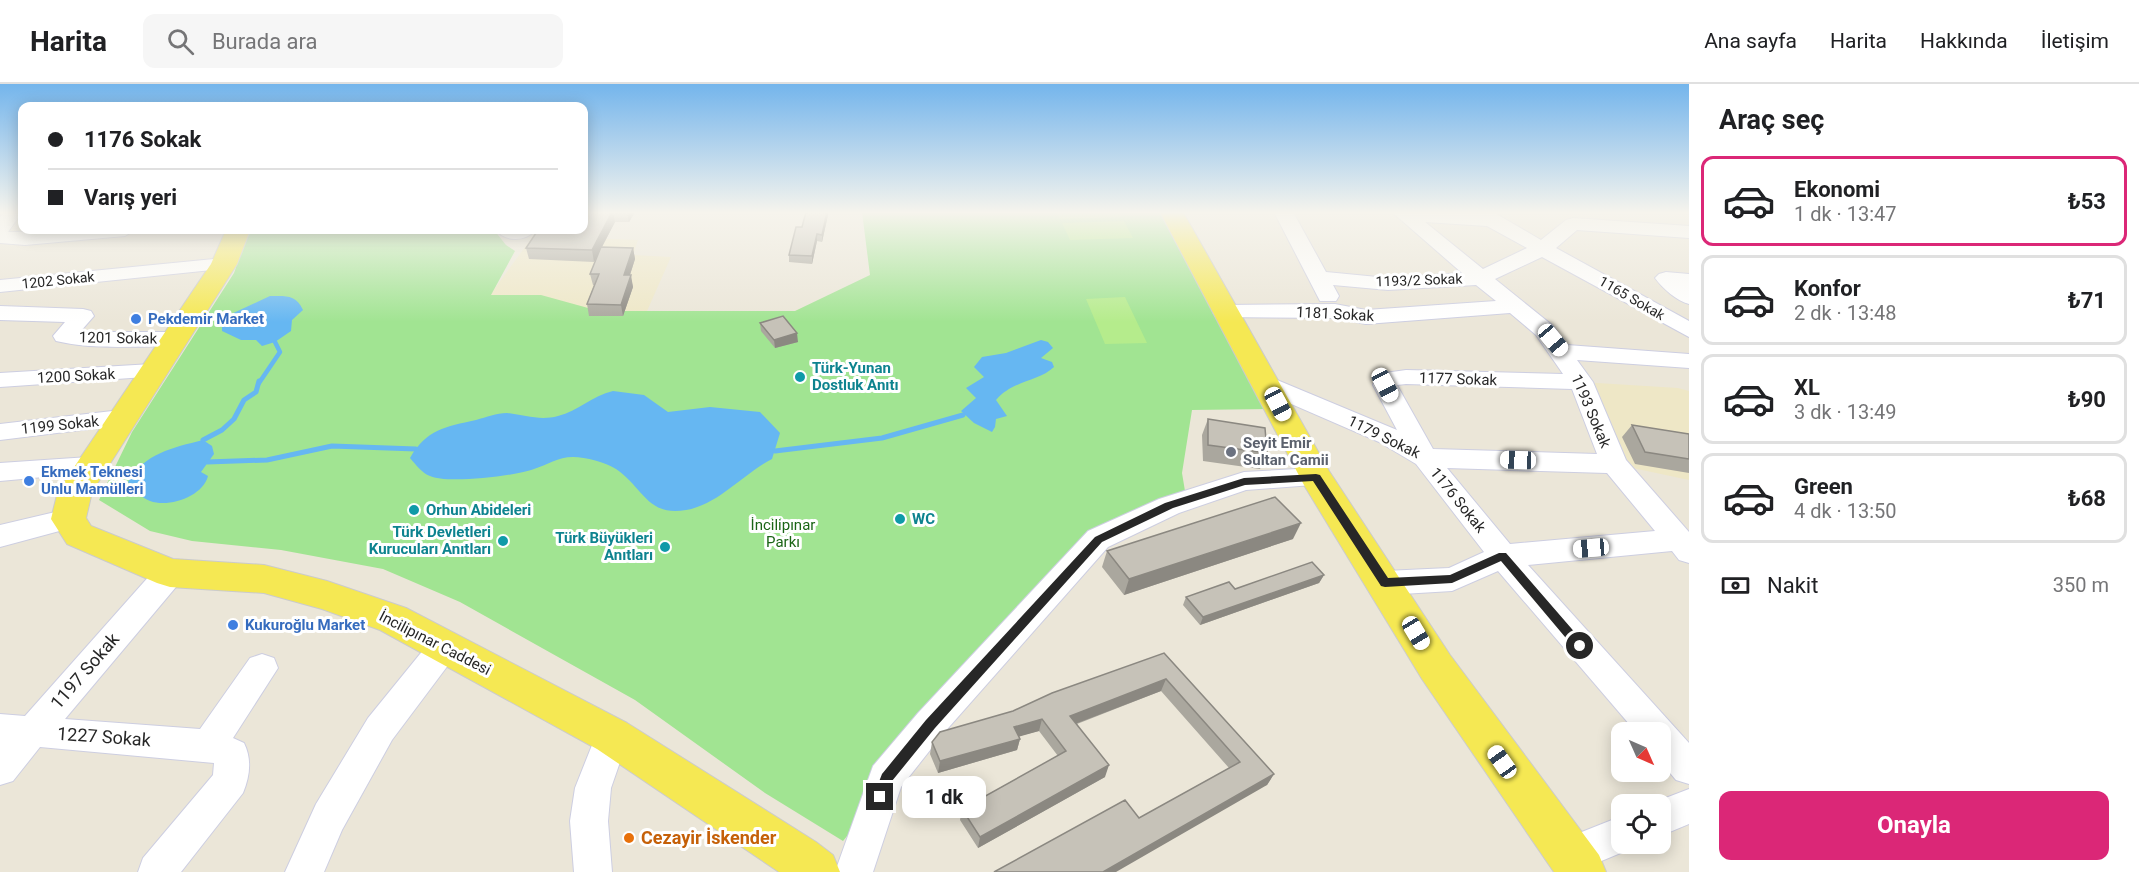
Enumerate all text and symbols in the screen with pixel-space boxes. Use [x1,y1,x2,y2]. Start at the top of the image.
search box [143,14,563,68]
text: Harita [30,25,107,58]
icon: search [164,25,197,58]
text: Burada ara [212,29,318,54]
text: Ana sayfa [1704,29,1797,53]
text: Harita [1830,29,1887,53]
text: Hakkında [1920,29,2008,53]
text: İletişim [2041,29,2109,53]
text: Araç seç [1719,104,1824,136]
text: 1176 Sokak [84,127,201,152]
icon: car [1722,174,1776,228]
text: Ekonomi [1794,177,1880,202]
text: Varış yeri [84,185,177,210]
text: ₺53 [2068,189,2106,214]
text: 1 dk · 13:47 [1794,202,1897,226]
street label: 1202 Sokak [21,268,96,292]
street label: 1193/2 Sokak [1375,270,1463,290]
street label: 1165 Sokak [1596,273,1668,324]
icon: car [1722,273,1776,327]
text: Konfor [1794,276,1861,301]
text: ₺71 [2068,288,2106,313]
text: 2 dk · 13:48 [1794,301,1897,325]
street label: 1181 Sokak [1295,303,1375,325]
place label: Pekdemir Market [148,310,264,328]
marker: Pekdemir Market [129,312,143,326]
car [1535,320,1571,360]
street label: 1201 Sokak [79,328,158,348]
place label: Türk-Yunan Dostluk Anıtı [812,359,899,394]
street label: 1200 Sokak [36,365,116,387]
car [1369,365,1401,405]
street label: 1177 Sokak [1419,369,1498,389]
marker: Türk-Yunan Dostluk Anıtı [793,370,807,384]
street label: 1193 Sokak [1567,371,1615,451]
icon: car [1722,372,1776,426]
text: XL [1794,375,1820,400]
car [1262,384,1294,424]
text: ₺90 [2068,387,2106,412]
text: 3 dk · 13:49 [1794,400,1897,424]
street label: 1199 Sokak [20,412,100,438]
street label: 1179 Sokak [1345,412,1423,462]
place label: Seyit Emir Sultan Camii [1243,434,1329,469]
marker: Seyit Emir Sultan Camii [1224,445,1238,459]
car [1500,450,1536,470]
place label: Ekmek Teknesi Unlu Mamülleri [41,463,143,498]
street label: 1176 Sokak [1426,464,1490,536]
icon: car [1722,471,1776,525]
marker: Ekmek Teknesi Unlu Mamülleri [22,474,36,488]
text: Green [1794,474,1853,499]
text: ₺68 [2068,486,2106,511]
text: 4 dk · 13:50 [1794,499,1897,523]
place label: Orhun Abideleri [426,501,531,519]
marker: Orhun Abideleri [407,503,421,517]
place label: WC [912,510,935,528]
marker: WC [893,512,907,526]
park label: İncilipınar Parkı [751,516,815,551]
place label: Türk Devletleri Kurucuları Anıtları [369,523,491,558]
place label: Türk Büyükleri Anıtları [555,529,653,564]
marker: Türk Devletleri Kurucuları Anıtları [496,534,510,548]
car [1572,537,1610,559]
marker: Türk Büyükleri Anıtları [658,540,672,554]
icon: cash [1719,569,1752,602]
text: Nakit [1767,573,1818,598]
text: 350 m [2053,573,2109,597]
street label: İncilipınar Caddesi [376,607,494,679]
car [1399,613,1433,653]
place label: Kukuroğlu Market [245,616,365,634]
marker: Kukuroğlu Market [226,618,240,632]
street label: 1197 Sokak [46,628,124,713]
route start [1566,632,1593,659]
north arrow [1611,722,1671,782]
map controls [1611,722,1671,854]
street label: 1227 Sokak [56,723,152,750]
car [1484,742,1520,782]
callout: 1 dk [901,776,985,818]
route end [866,783,893,810]
text: 1 dk [925,785,963,809]
button: Onayla [1719,791,2109,860]
button: locate [1611,794,1671,854]
place label: Cezayir İskender [641,827,777,848]
marker: Cezayir İskender [622,831,636,845]

